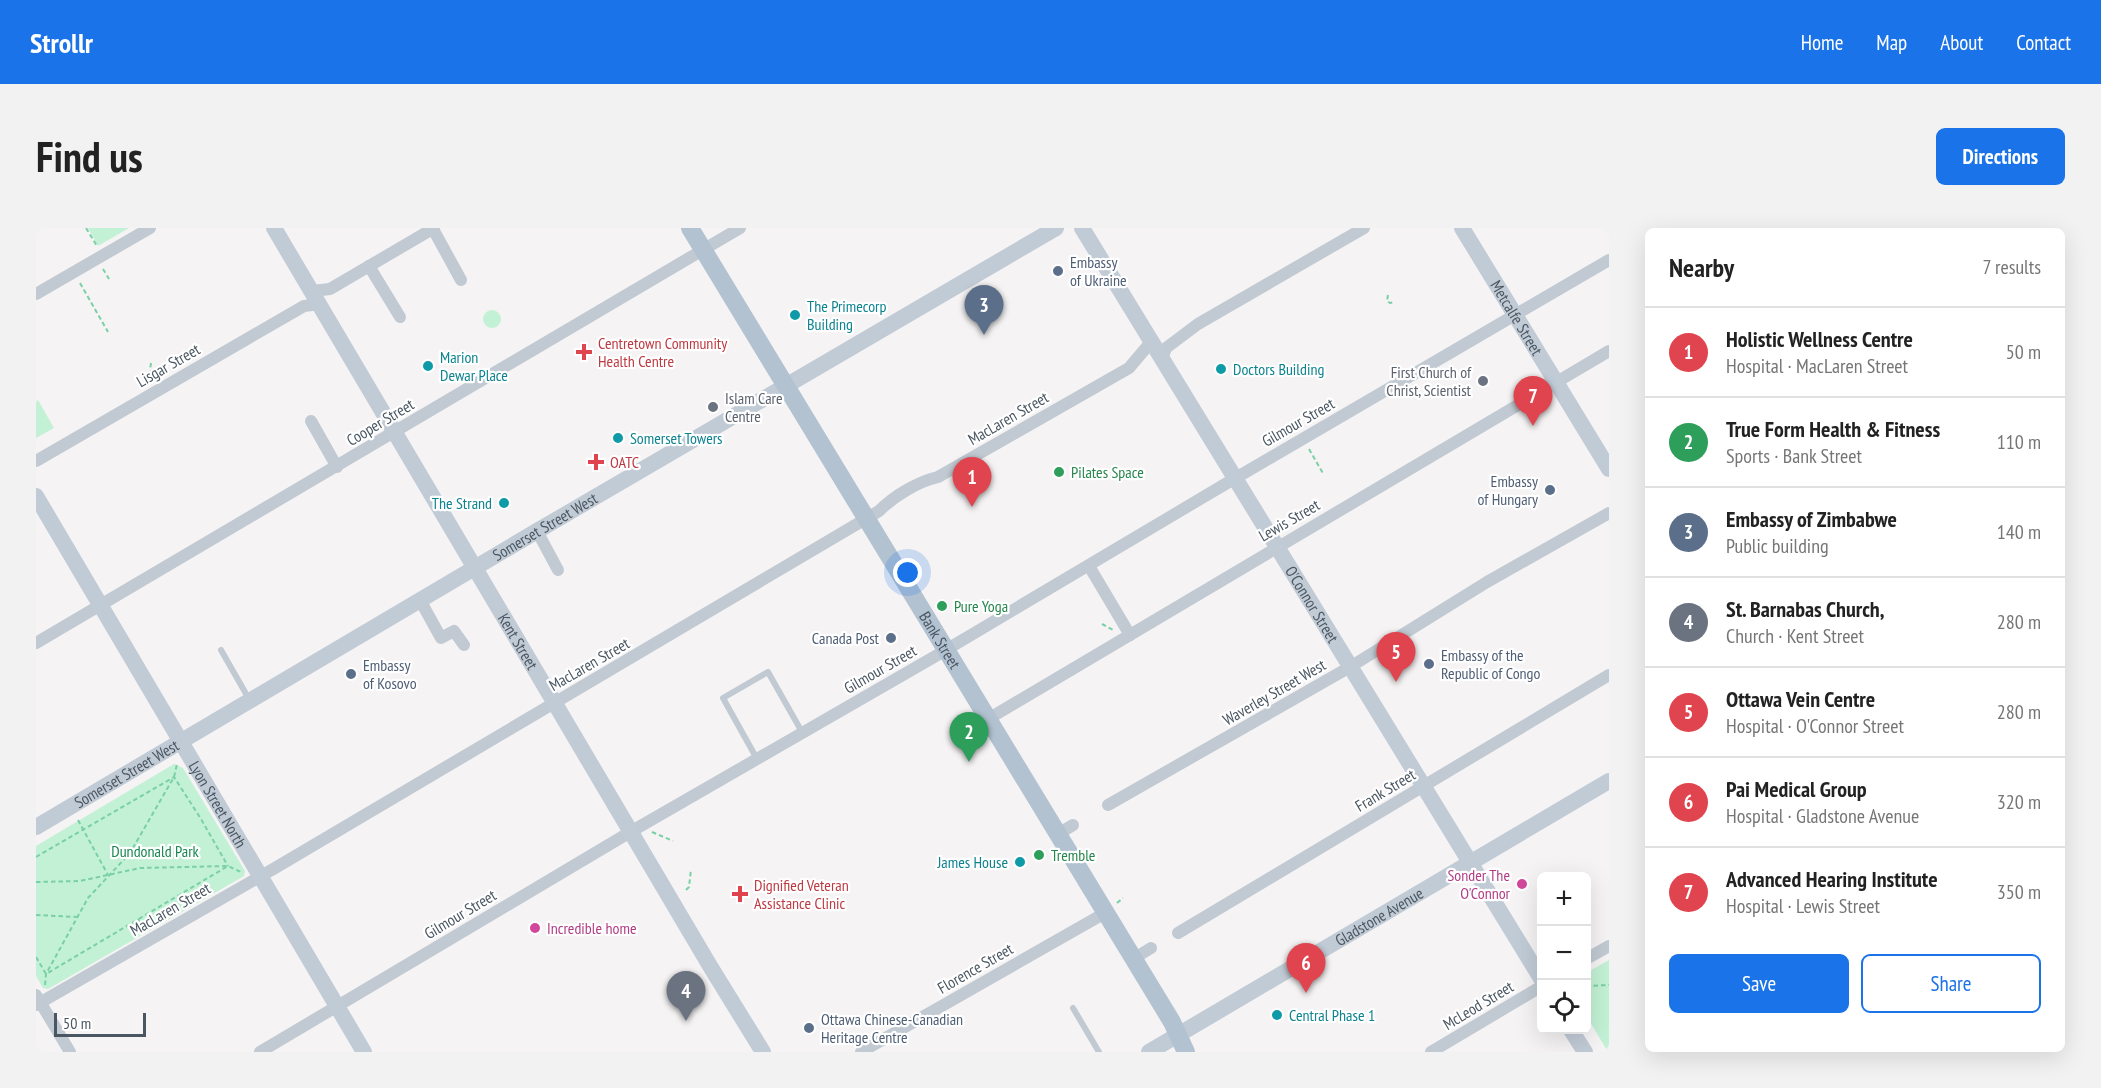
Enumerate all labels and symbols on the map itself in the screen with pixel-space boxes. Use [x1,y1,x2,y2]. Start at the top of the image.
place label: Embassy of Ukraine [1070,252,1127,290]
marker: Embassy of Ukraine [1051,264,1065,278]
street label: Metcalfe Street [1486,277,1547,359]
pin: 3 [964,285,1004,335]
place label: The Primecorp Building [807,296,886,334]
marker: The Primecorp Building [788,308,802,322]
place label: Centretown Community Health Centre [598,333,727,371]
street label: Lisgar Street [133,339,204,391]
marker: Centretown Community Health Centre [575,343,593,361]
place label: Marion Dewar Place [440,347,508,385]
marker: Marion Dewar Place [421,359,435,373]
place label: Doctors Building [1233,359,1324,379]
marker: Doctors Building [1214,362,1228,376]
place label: First Church of Christ, Scientist [1386,362,1472,400]
marker: First Church of Christ, Scientist [1476,374,1490,388]
pin: 7 [1514,376,1552,426]
street label: MacLaren Street [964,387,1052,449]
place label: Islam Care Centre [725,388,783,426]
street label: Gilmour Street [1258,393,1338,451]
street label: Cooper Street [343,394,418,450]
marker: Islam Care Centre [706,400,720,414]
place label: Somerset Towers [630,428,723,448]
marker: Somerset Towers [611,431,625,445]
place label: OATC [610,452,639,472]
marker: OATC [587,453,605,471]
pin: 1 [952,458,992,507]
place label: Pilates Space [1071,462,1144,482]
marker: Pilates Space [1052,465,1066,479]
place label: Embassy of Hungary [1477,471,1538,509]
marker: Embassy of Hungary [1543,483,1557,497]
street label: Somerset Street West [489,488,601,565]
place label: The Strand [432,493,492,513]
street label: Lewis Street [1255,494,1324,545]
marker: The Strand [497,496,511,510]
your location [893,558,922,587]
street label: O'Connor Street [1281,562,1344,647]
place label: Pure Yoga [954,596,1008,616]
marker: Pure Yoga [935,599,949,613]
street label: Bank Street [915,608,965,673]
street label: Kent Street [494,610,543,674]
place label: Canada Post [812,628,880,648]
marker: Canada Post [884,631,898,645]
pin: 5 [1376,632,1416,682]
street label: MacLaren Street [545,633,633,695]
street label: Gilmour Street [840,640,920,698]
place label: Embassy of the Republic of Congo [1441,645,1540,683]
street label: Waverley Street West [1219,654,1330,730]
place label: Embassy of Kosovo [363,655,417,693]
marker: Embassy of the Republic of Congo [1422,657,1436,671]
marker: Embassy of Kosovo [344,667,358,681]
pin: 2 [950,712,988,762]
street label: Somerset Street West [71,735,183,812]
street label: Lyon Street North [185,757,251,851]
street label: Frank Street [1351,764,1419,816]
park label: Dundonald Park [111,841,200,861]
place label: Tremble [1051,845,1095,865]
marker: Tremble [1032,848,1046,862]
place label: James House [936,852,1008,872]
marker: James House [1013,855,1027,869]
place label: Sonder The O'Connor [1448,865,1511,903]
place label: Dignified Veteran Assistance Clinic [754,875,849,913]
marker: Sonder The O'Connor [1515,877,1529,891]
street label: MacLaren Street [126,878,214,940]
street label: Gladstone Avenue [1331,883,1427,950]
street label: Gilmour Street [420,884,500,943]
marker: Dignified Veteran Assistance Clinic [731,885,749,903]
place label: Incredible home [547,918,637,938]
marker: Incredible home [528,921,542,935]
street label: Florence Street [934,938,1017,998]
pin: 6 [1286,944,1326,993]
pin: 4 [666,972,706,1021]
street label: McLeod Street [1439,976,1517,1034]
place label: Central Phase 1 [1289,1005,1375,1025]
marker: Central Phase 1 [1270,1008,1284,1022]
place label: Ottawa Chinese-Canadian Heritage Centre [821,1009,963,1047]
scale bar [54,1010,146,1038]
marker: Ottawa Chinese-Canadian Heritage Centre [802,1021,816,1035]

